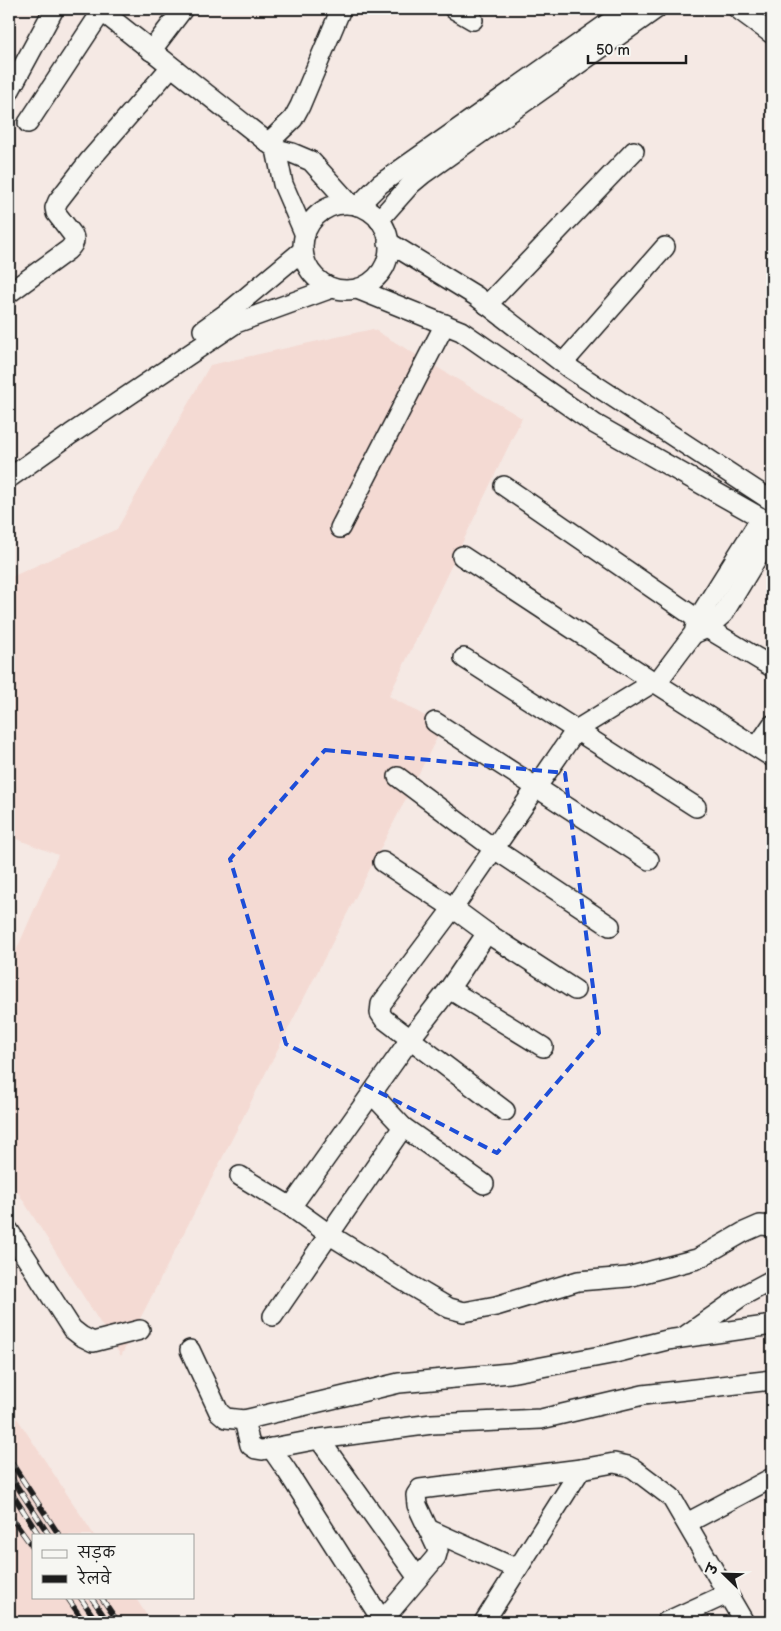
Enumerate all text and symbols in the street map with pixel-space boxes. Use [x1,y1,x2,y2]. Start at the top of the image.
scale bar [588,32,686,64]
text: 50 m [596,41,630,60]
legend [32,1534,195,1598]
text: सड़क [77,1544,116,1563]
north arrow [698,1548,748,1598]
text: उ [702,1560,723,1579]
text: रेलवे [76,1565,112,1589]

